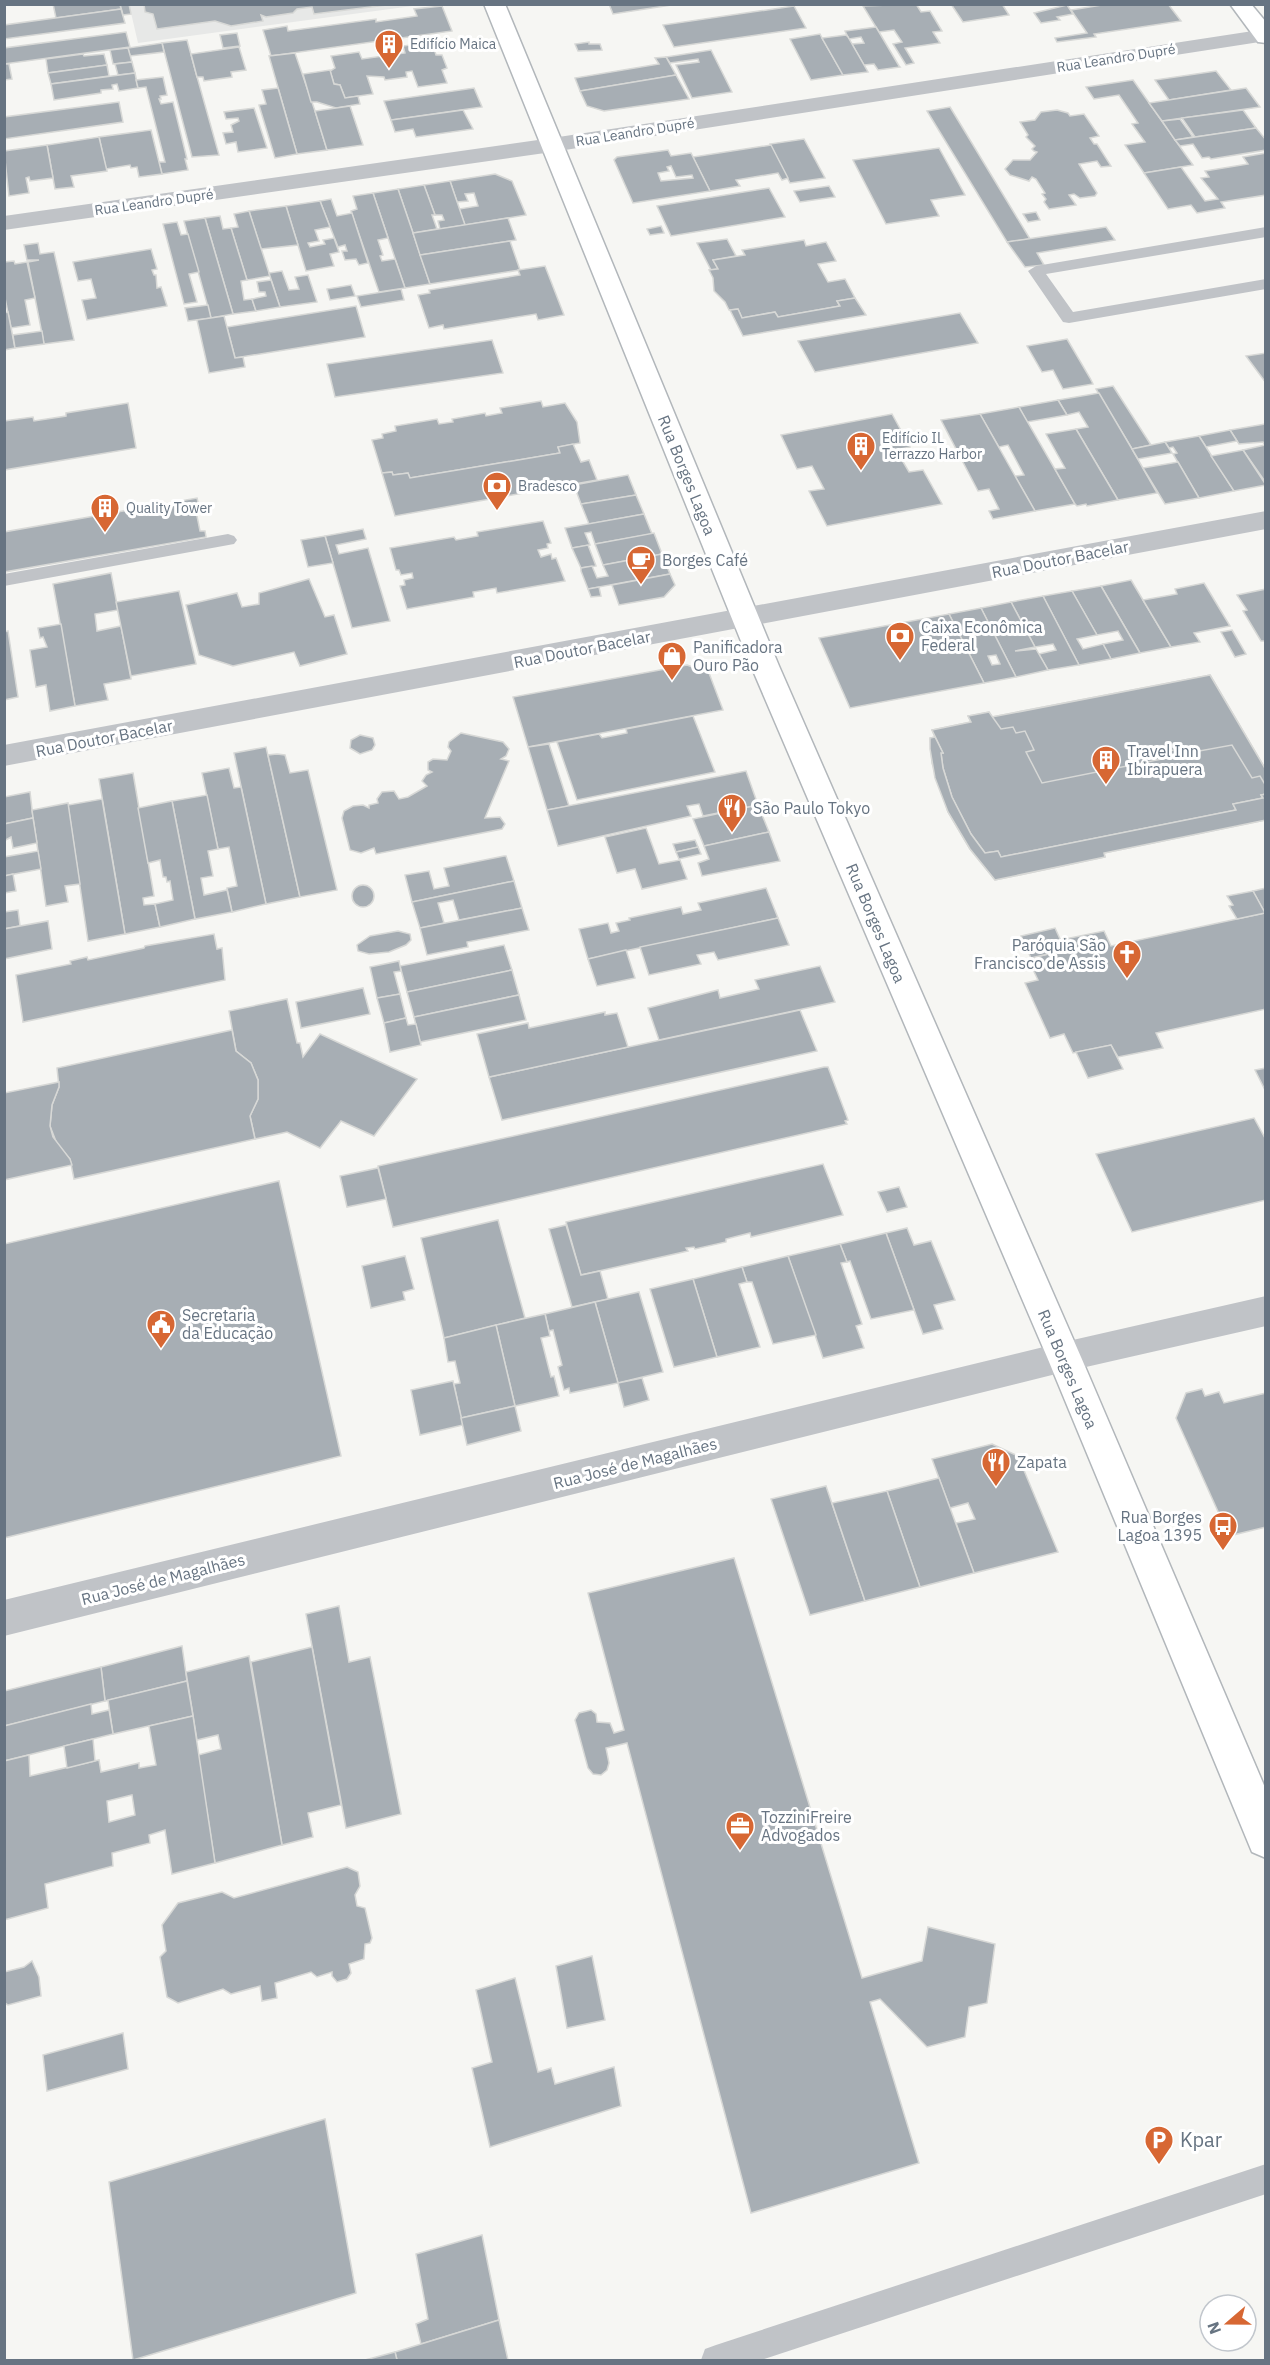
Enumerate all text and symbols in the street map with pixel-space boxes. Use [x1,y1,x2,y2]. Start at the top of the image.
building icon: Edifício Maica [373,28,405,70]
place label: Edifício Maica [410,35,497,53]
street label: Rua Leandro Dupré [1055,40,1177,76]
street label: Rua Leandro Dupré [574,114,696,150]
street label: Rua Leandro Dupré [93,185,215,219]
street label: Rua Borges Lagoa [654,412,720,538]
place label: Edifício IL Terrazzo Harbor [882,429,982,463]
building icon: Edifício IL Terrazzo Harbor [845,430,877,472]
bank icon: Bradesco [481,470,513,512]
place label: Bradesco [518,477,577,495]
building icon: Quality Tower [89,492,121,534]
place label: Quality Tower [126,499,212,517]
street label: Rua Doutor Bacelar [990,536,1130,582]
cafe icon: Borges Café [625,544,657,586]
place label: Borges Café [662,550,748,570]
place label: Caixa Econômica Federal [921,617,1043,655]
bank icon: Caixa Econômica Federal [884,620,916,662]
street label: Rua Doutor Bacelar [512,626,652,672]
place label: Panificadora Ouro Pão [693,637,783,675]
shop icon: Panificadora Ouro Pão [656,640,688,682]
street label: Rua Doutor Bacelar [34,715,174,761]
place label: Travel Inn Ibirapuera [1127,741,1203,779]
building icon: Travel Inn Ibirapuera [1090,744,1122,786]
restaurant icon: São Paulo Tokyo [716,792,748,834]
place label: São Paulo Tokyo [753,798,870,818]
street label: Rua Borges Lagoa [842,860,910,986]
place label: Paróquia São Francisco de Assis [974,935,1106,973]
church icon: Paróquia São Francisco de Assis [1111,938,1143,980]
place label: Secretaria da Educação [182,1305,273,1343]
street label: Rua Borges Lagoa [1034,1306,1102,1432]
public building icon: Secretaria da Educação [145,1308,177,1350]
street label: Rua José de Magalhães [551,1433,719,1493]
restaurant icon: Zapata [980,1446,1012,1488]
place label: Zapata [1017,1452,1067,1472]
place label: Rua Borges Lagoa 1395 [1117,1507,1202,1545]
bus stop icon: Rua Borges Lagoa 1395 [1207,1510,1239,1552]
street label: Rua José de Magalhães [79,1549,247,1609]
place label: TozziniFreire Advogados [761,1807,852,1845]
office icon: TozziniFreire Advogados [724,1810,756,1852]
parking icon: Kpar [1143,2124,1175,2166]
place label: Kpar [1180,2126,1222,2153]
north arrow [1198,2293,1258,2353]
text: N [1203,2319,1225,2337]

